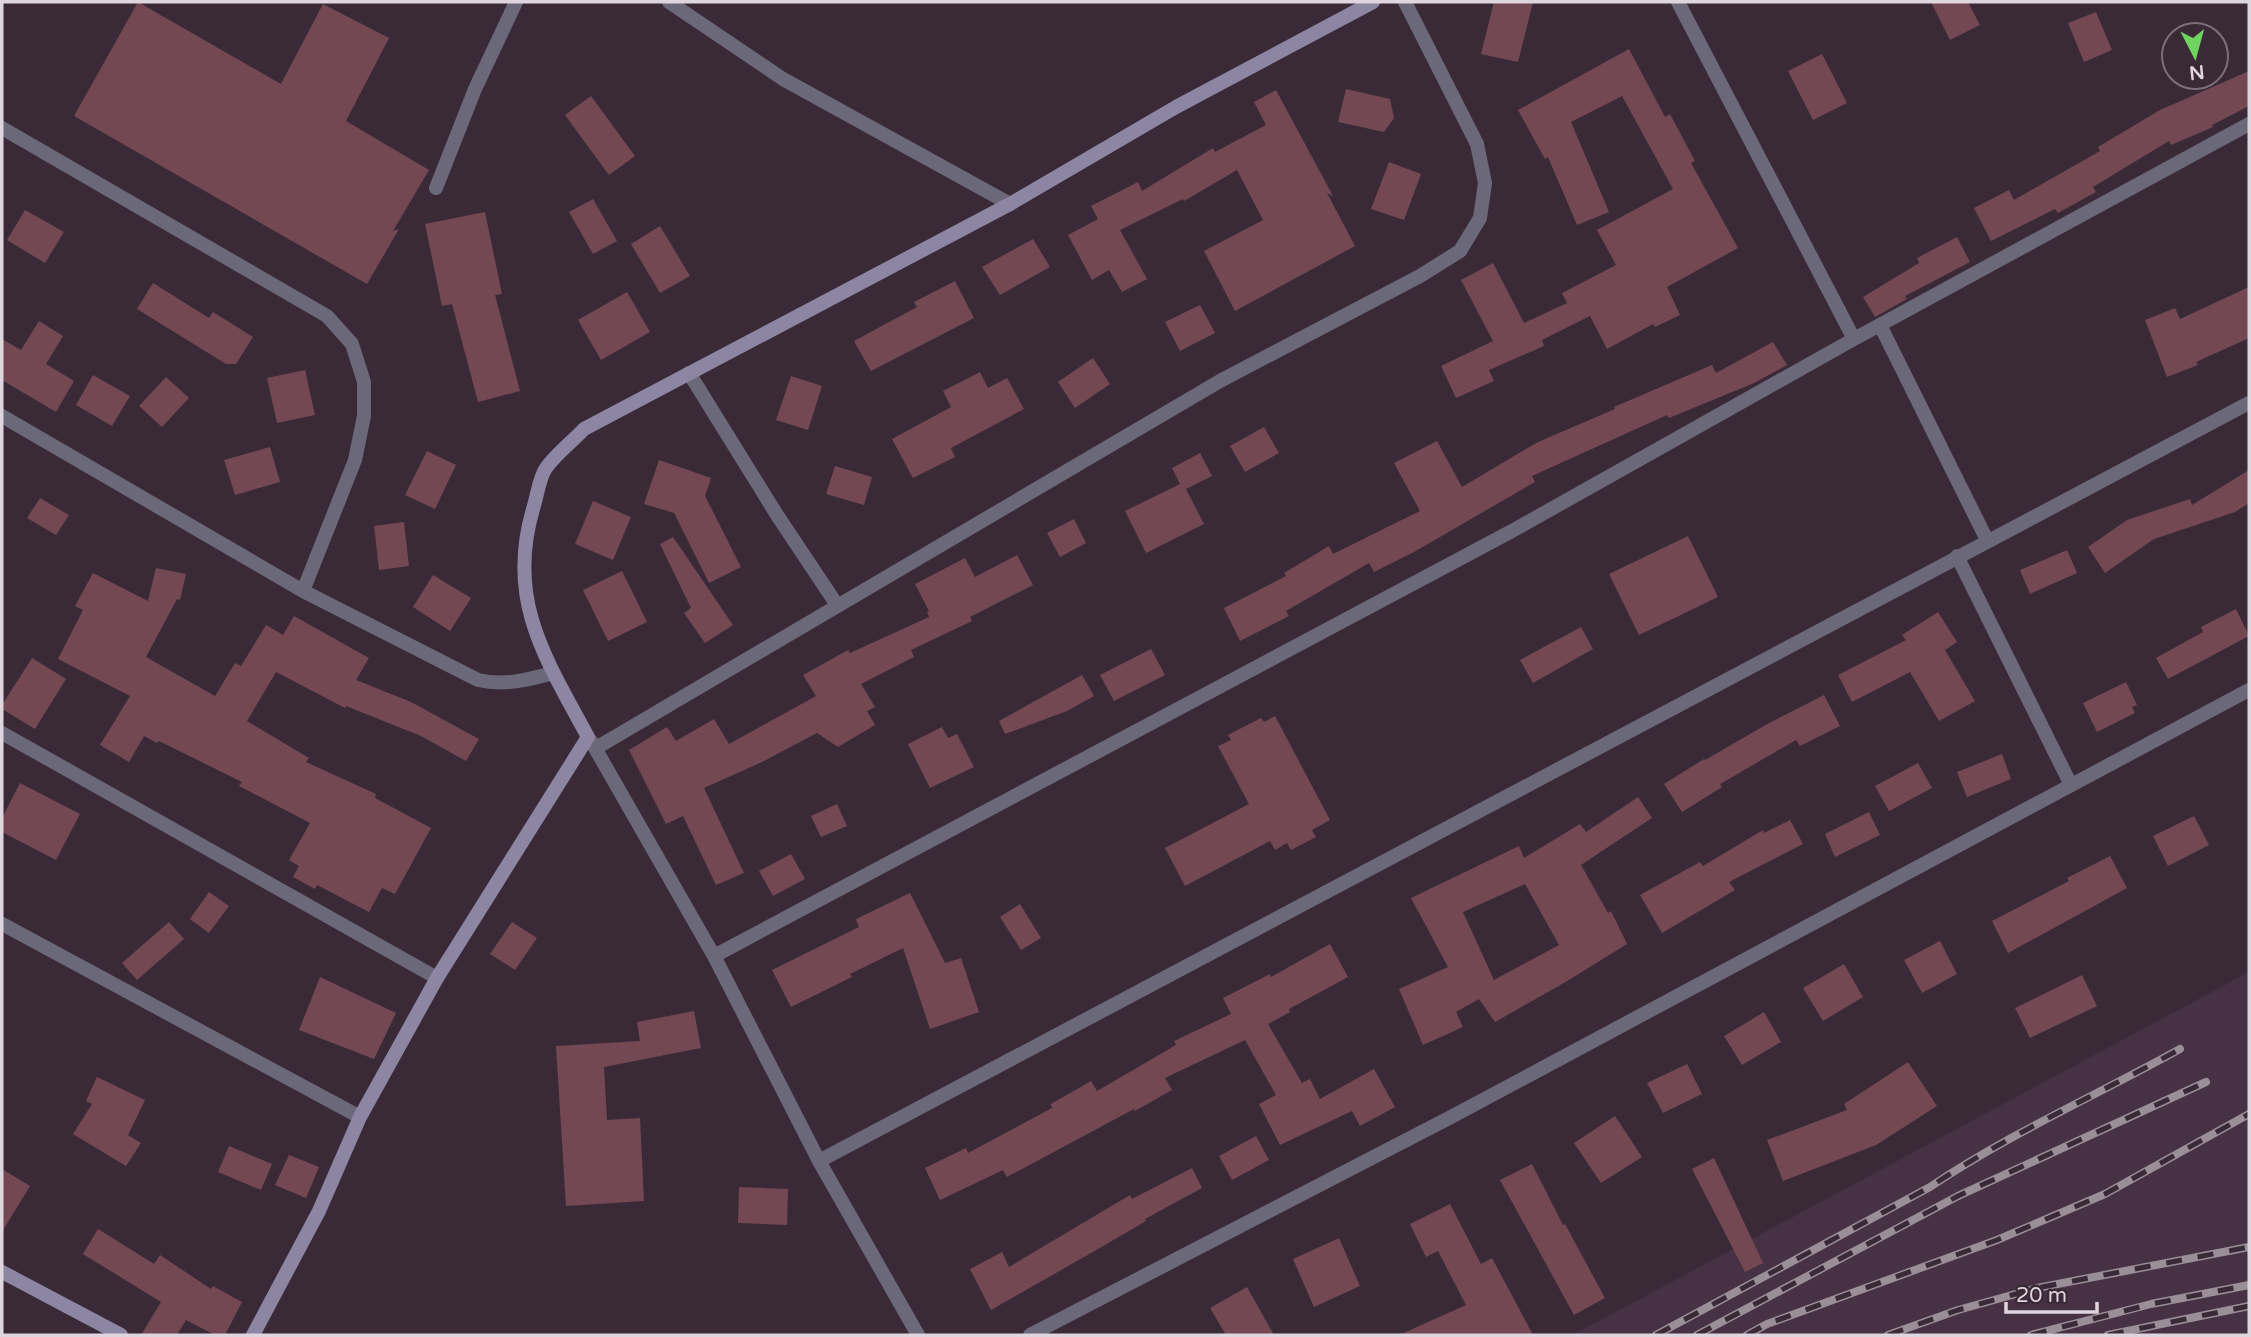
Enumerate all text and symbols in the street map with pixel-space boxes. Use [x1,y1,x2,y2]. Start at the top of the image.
north arrow [2160,21,2230,91]
text: N [2188,60,2205,84]
scale bar [2006,1270,2097,1314]
text: 20 m [2016,1283,2067,1308]

